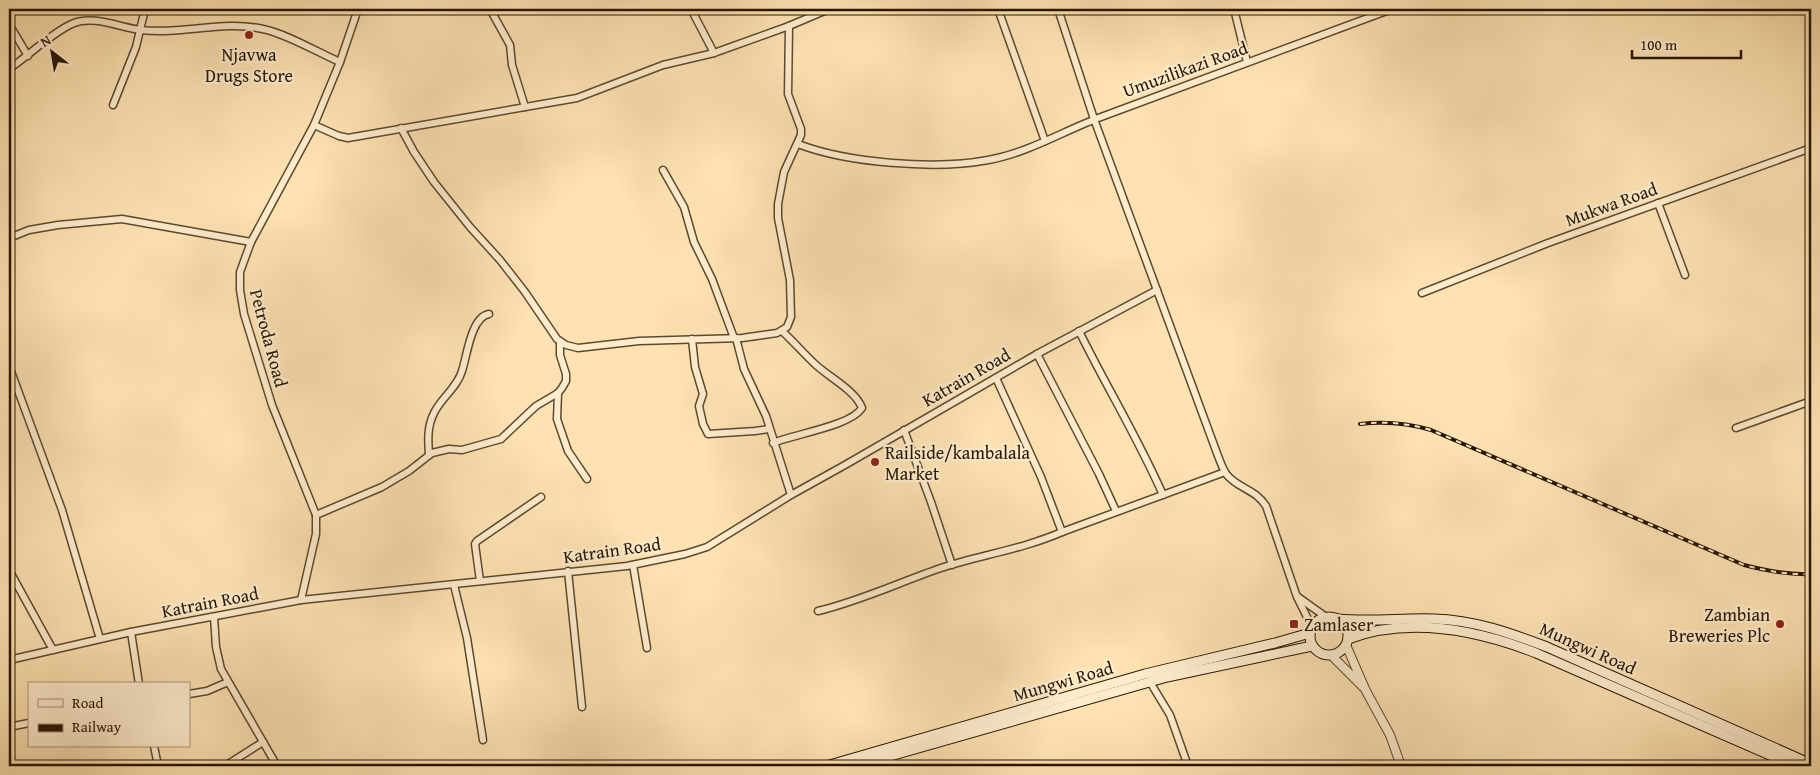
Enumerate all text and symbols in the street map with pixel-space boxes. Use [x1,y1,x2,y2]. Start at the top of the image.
north arrow [28,28,78,78]
scale bar [1632,28,1741,60]
marker: Njavwa Drugs Store [243,29,255,41]
text: N [36,30,55,52]
street label: Umuzilikazi Road [1119,34,1252,104]
text: 100 m [1640,34,1678,55]
place label: Njavwa Drugs Store [205,41,293,89]
street label: Mukwa Road [1561,175,1661,233]
street label: Petroda Road [243,286,295,390]
street label: Katrain Road [917,341,1016,413]
place label: Railside/kambalala Market [885,439,1031,487]
marker: Railside/kambalala Market [869,456,881,468]
street label: Katrain Road [562,530,663,570]
street label: Katrain Road [159,579,261,625]
place label: Zambian Breweries Plc [1669,601,1770,649]
place label: Zamlaser [1304,611,1374,638]
street label: Mungwi Road [1535,615,1641,681]
marker: Zamlaser [1288,618,1300,630]
marker: Zambian Breweries Plc [1774,618,1786,630]
street label: Mungwi Road [1010,654,1117,708]
legend [28,682,190,748]
text: Road [72,692,103,713]
text: Railway [72,716,122,737]

